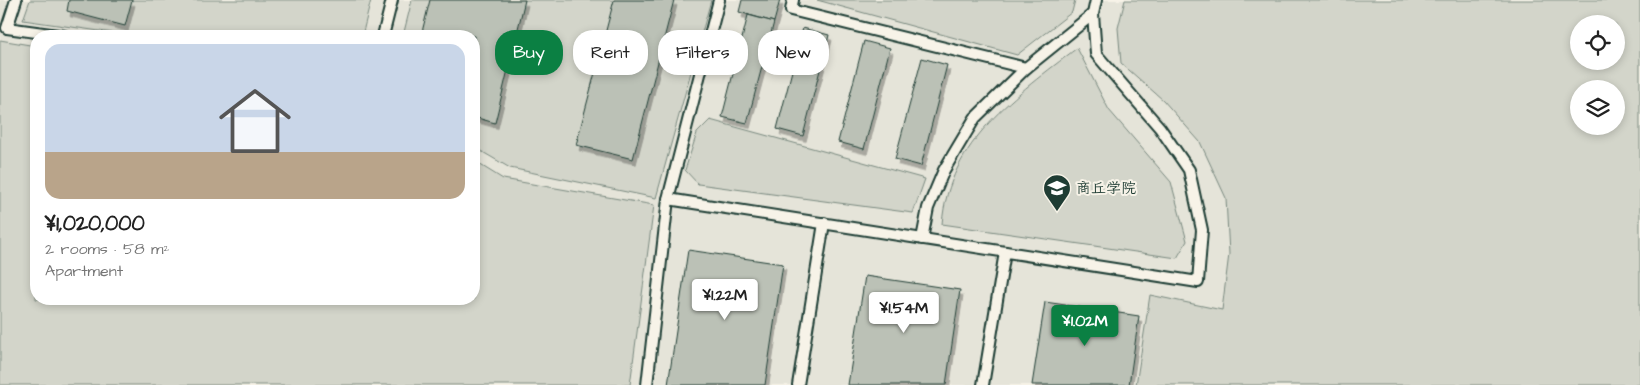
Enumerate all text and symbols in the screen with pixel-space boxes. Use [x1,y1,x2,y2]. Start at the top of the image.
map controls [1570,15,1625,135]
button: locate [1570,15,1625,70]
chip: Buy [495,30,563,75]
chip: Rent [573,30,648,75]
chip: Filters [658,30,748,75]
chip: New [758,30,829,75]
icon: home [210,76,300,166]
button: layers [1570,80,1625,135]
school or university icon: 商丘学院 [1042,173,1072,212]
place label: 商丘学院 [1076,178,1136,199]
text: ¥1,020,000 [45,209,145,238]
text: 2 rooms · 58 m² [45,238,170,260]
text: Apartment [45,260,123,282]
pin: ¥1.22M [684,278,766,321]
text: ¥1.22M [703,284,747,306]
pin: ¥1.54M [863,292,945,334]
text: ¥1.54M [880,297,928,319]
pin: ¥1.02M [1044,304,1126,347]
text: ¥1.02M [1062,310,1108,332]

